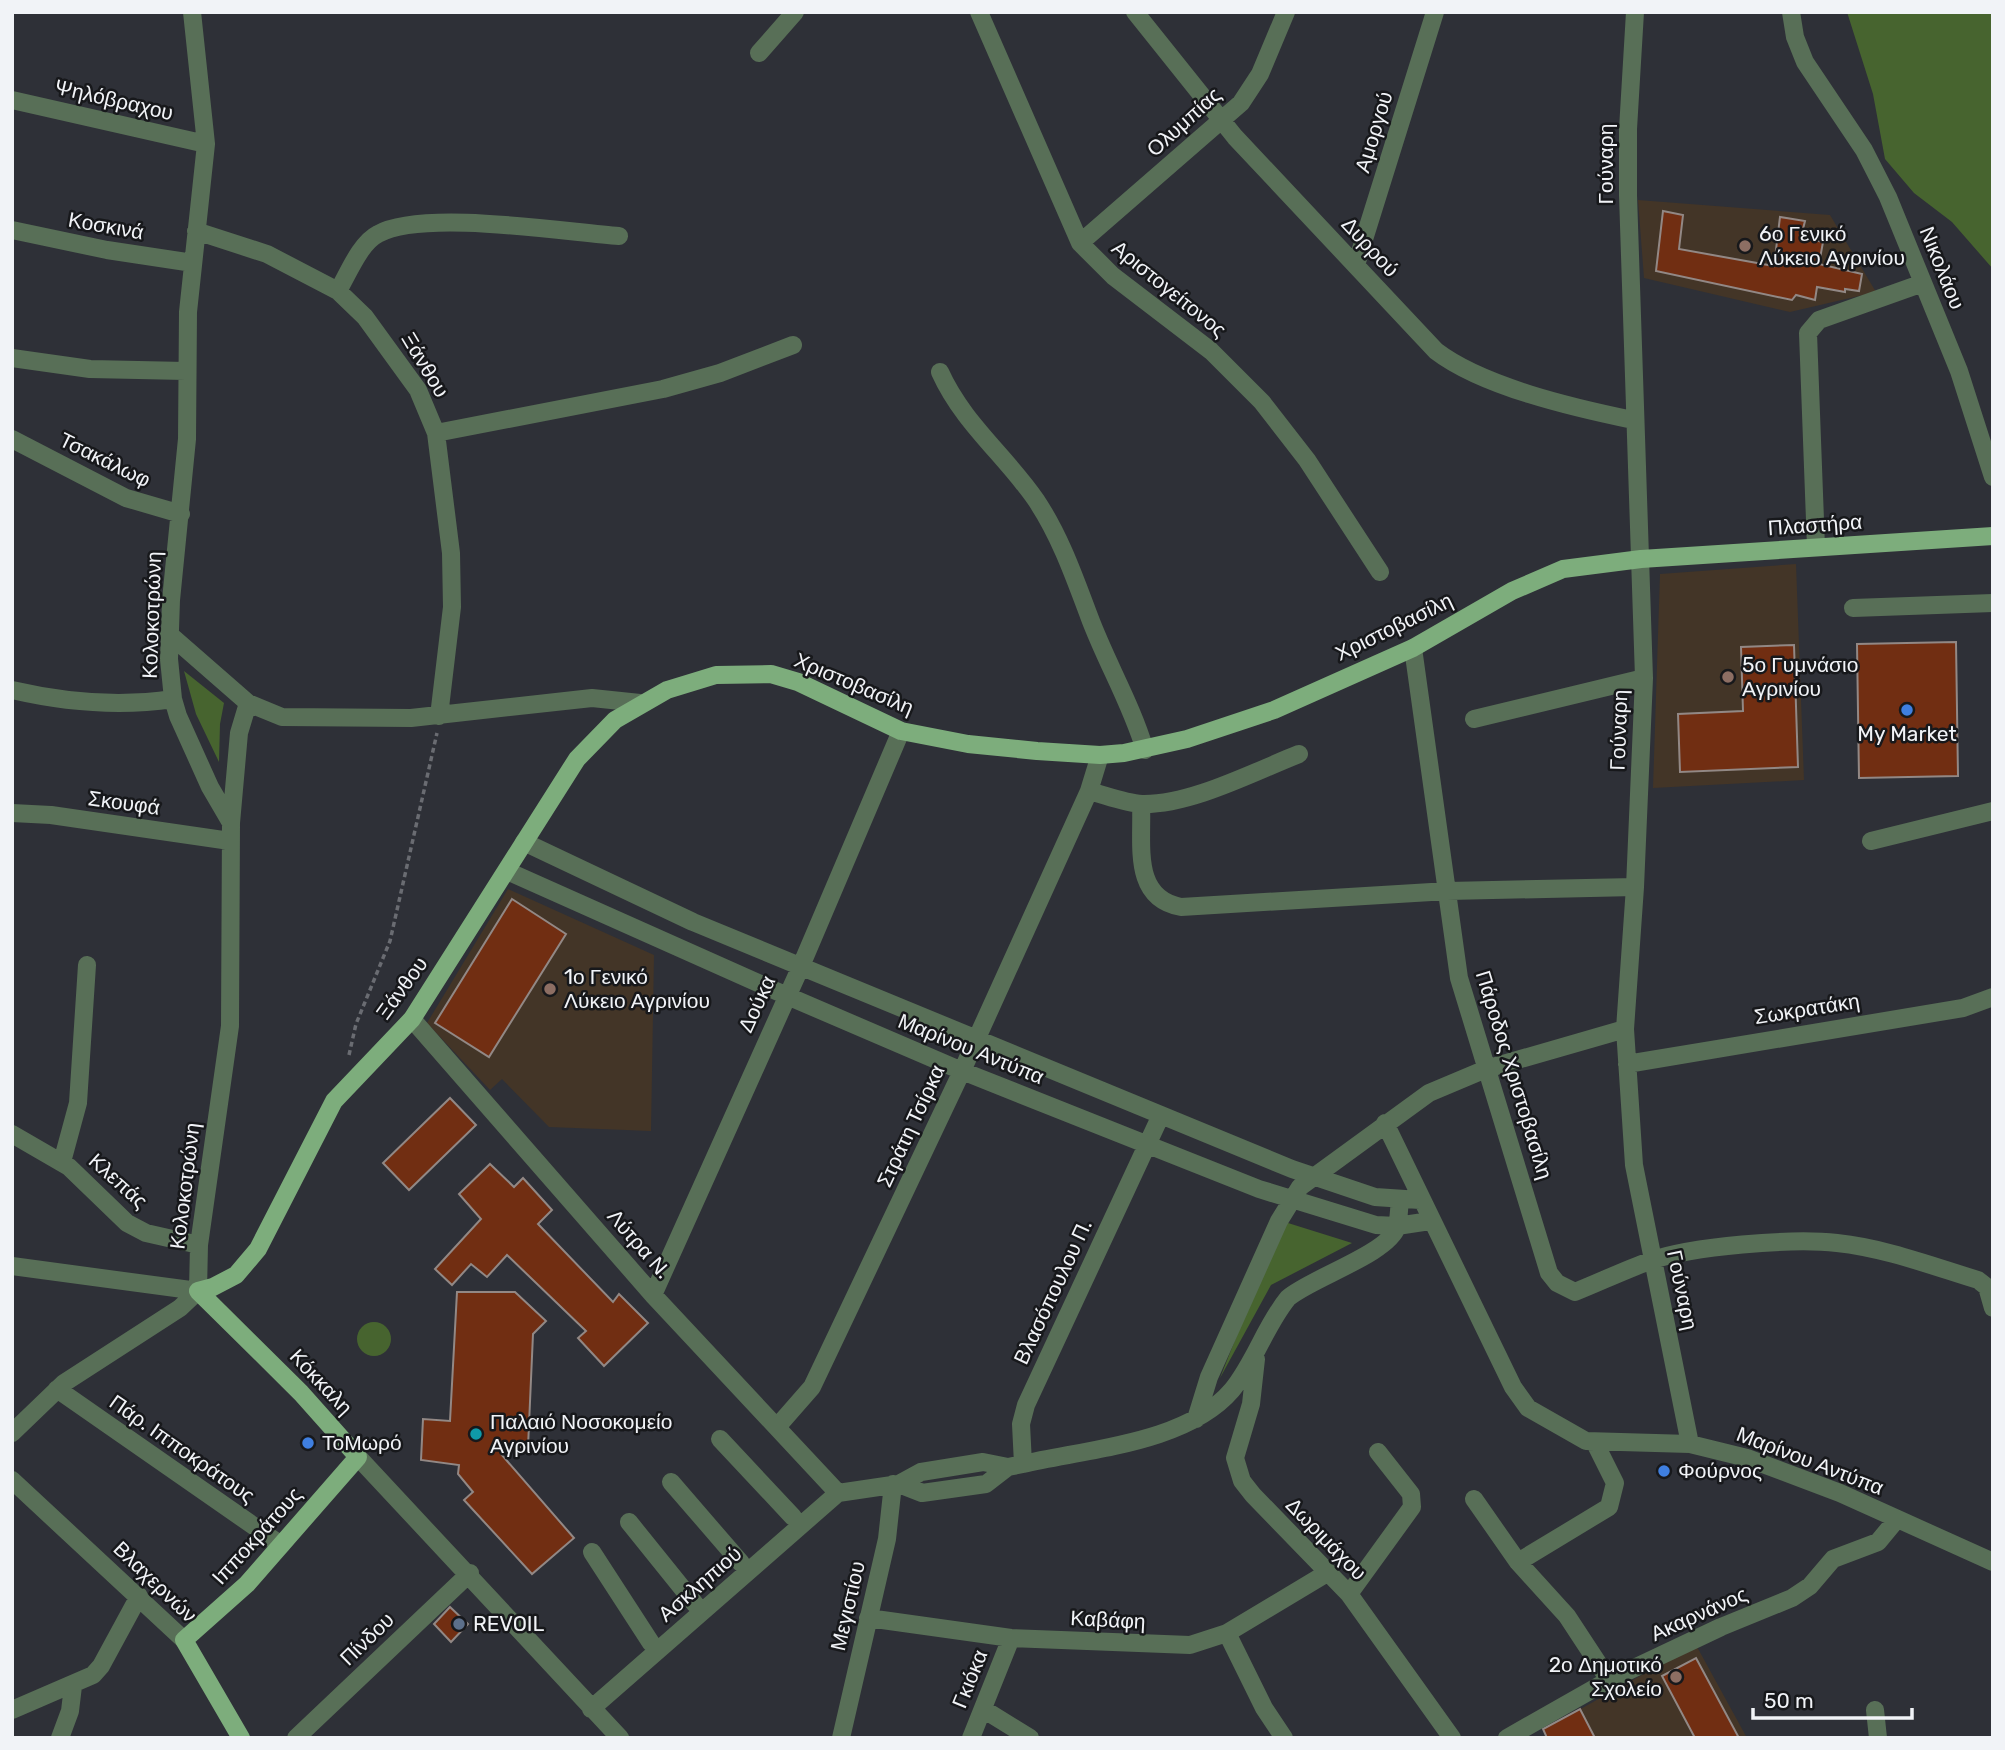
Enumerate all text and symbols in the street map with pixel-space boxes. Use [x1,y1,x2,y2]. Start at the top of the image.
street label: Ψηλόβραχου [52,74,176,125]
street label: Ολυμπίας [1141,82,1226,161]
street label: Αμοργού [1349,88,1398,175]
street label: Γούναρη [1593,124,1618,205]
street label: Κοσκινά [66,207,146,244]
street label: Δυρρού [1336,212,1404,282]
place label: 6ο Γενικό Λύκειο Αγρινίου [1759,221,1905,270]
street label: Νικολάου [1915,223,1970,313]
street label: Αριστογείτονος [1107,235,1231,342]
marker: 6ο Γενικό Λύκειο Αγρινίου [1737,238,1753,254]
street label: Ξάνθου [396,328,454,402]
street label: Τσακάλωφ [56,427,155,492]
street label: Πλαστήρα [1767,509,1863,540]
street label: Κολοκοτρώνη [137,551,166,679]
street label: Χριστοβασίλη [1331,587,1456,666]
street label: Χριστοβασίλη [791,647,918,720]
place label: 5ο Γυμνάσιο Αγρινίου [1742,652,1858,701]
marker: 5ο Γυμνάσιο Αγρινίου [1720,669,1736,685]
street label: Γούναρη [1605,689,1632,771]
marker: My Market [1899,702,1915,718]
place label: My Market [1857,721,1957,746]
street label: Σκουφά [87,785,162,820]
street label: Ξάνθου [371,952,433,1024]
place label: 1ο Γενικό Λύκειο Αγρινίου [564,964,710,1013]
street label: Πάροδος Χριστοβασίλη [1471,968,1558,1182]
street label: Δούκα [733,972,780,1036]
marker: 1ο Γενικό Λύκειο Αγρινίου [542,981,558,997]
street label: Σωκρατάκη [1752,988,1861,1029]
street label: Μαρίνου Αντύπα [895,1008,1048,1089]
street label: Στράτη Τσίρκα [871,1061,950,1191]
street label: Κολοκοτρώνη [164,1121,205,1251]
street label: Κλεπάς [84,1148,153,1213]
street label: Λύτρα Ν. [603,1204,676,1283]
street label: Βλασόπουλου Π. [1008,1215,1097,1368]
street label: Γούναρη [1662,1248,1703,1332]
street label: Κόκκαλη [285,1344,358,1420]
street label: Πάρ. Ιπποκράτους [105,1389,260,1508]
place label: Παλαιό Νοσοκομείο Αγρινίου [490,1409,672,1458]
street label: Μαρίνου Αντύπα [1733,1421,1887,1500]
marker: Παλαιό Νοσοκομείο Αγρινίου [468,1426,484,1442]
place label: ΤοΜωρό [322,1430,402,1455]
marker: ΤοΜωρό [300,1435,316,1451]
place label: Φούρνος [1678,1458,1762,1483]
marker: Φούρνος [1656,1463,1672,1479]
street label: Ιπποκράτους [207,1482,307,1589]
street label: Δωριμάχου [1281,1492,1372,1585]
street label: Βλαχερνών [109,1536,202,1627]
street label: Ασκληπιού [653,1541,746,1627]
street label: Μεγιστίου [825,1559,870,1653]
street label: Ακαρνάνος [1647,1581,1751,1646]
street label: Καβάφη [1070,1605,1146,1634]
street label: Πίνδου [335,1607,399,1670]
place label: REVOIL [473,1611,545,1636]
marker: REVOIL [451,1616,467,1632]
street label: Γκιόκα [947,1646,993,1712]
place label: 2ο Δημοτικό Σχολείο [1549,1652,1662,1701]
marker: 2ο Δημοτικό Σχολείο [1668,1669,1684,1685]
scale bar [1753,1676,1912,1720]
text: 50 m [1764,1688,1814,1713]

